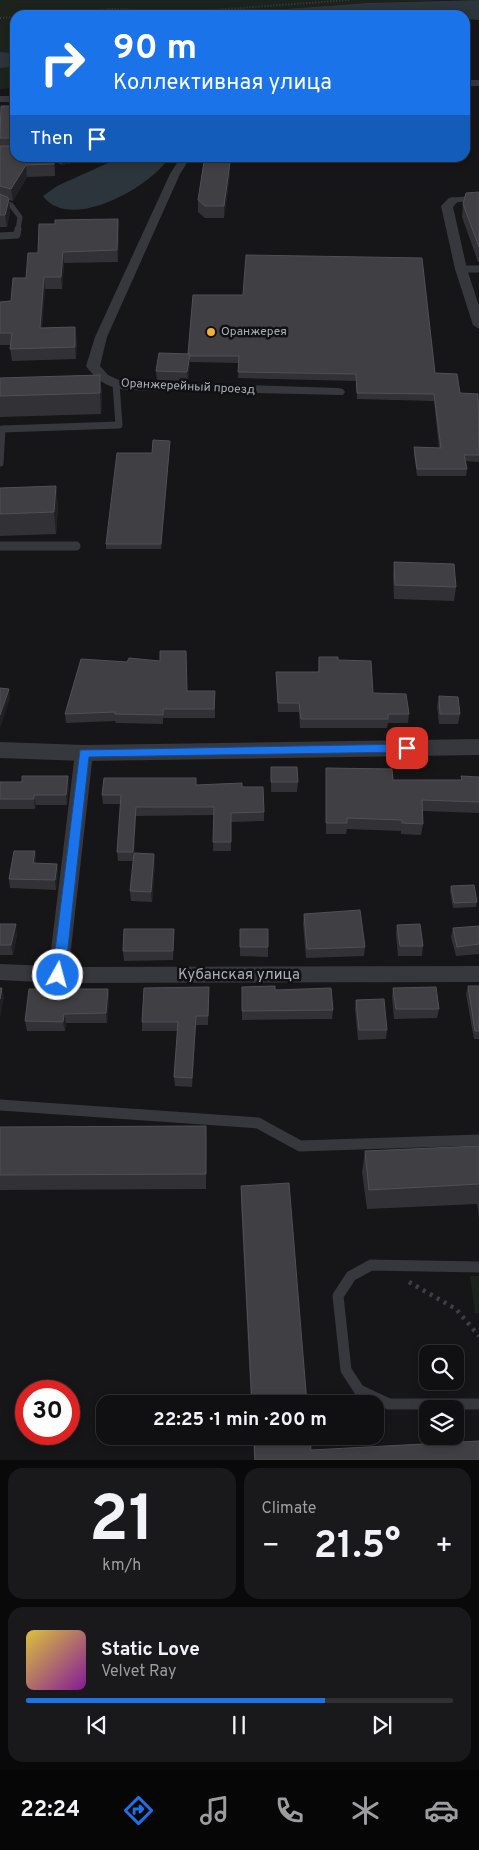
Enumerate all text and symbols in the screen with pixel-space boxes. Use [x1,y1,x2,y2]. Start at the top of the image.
text: 90 m [113,27,197,71]
icon: right [30,30,95,95]
text: Коллективная улица [113,70,332,97]
icon: arrive [83,125,111,153]
text: Then [30,127,73,151]
place label: Оранжерея [221,324,287,340]
marker: Оранжерея [205,326,217,338]
street label: Оранжерейный проезд [120,375,256,399]
pin [386,727,428,769]
icon: arrive [393,734,421,762]
position arrow [31,948,83,1000]
street label: Кубанская улица [178,966,300,985]
map controls [419,1345,464,1445]
button: search [419,1345,464,1390]
speed limit sign: 30 [15,1380,80,1445]
button: layers [419,1400,464,1445]
text: 22:25 · 1 min · 200 m [153,1408,327,1432]
text: 21 [89,1482,155,1564]
text: Climate [262,1499,316,1519]
text: 21.5° [314,1523,401,1572]
text: − [262,1529,280,1565]
text: + [435,1529,453,1565]
text: km/h [102,1556,141,1576]
text: Static Love [101,1638,200,1662]
text: Velvet Ray [101,1662,176,1682]
icon: previous [83,1711,111,1739]
icon: pause [225,1711,253,1739]
icon: next [368,1711,396,1739]
icon: directions [121,1793,156,1828]
icon: music [197,1793,232,1828]
icon: phone [272,1793,307,1828]
icon: climate [348,1793,383,1828]
icon: car [424,1793,459,1828]
text: 22:24 [20,1797,80,1824]

